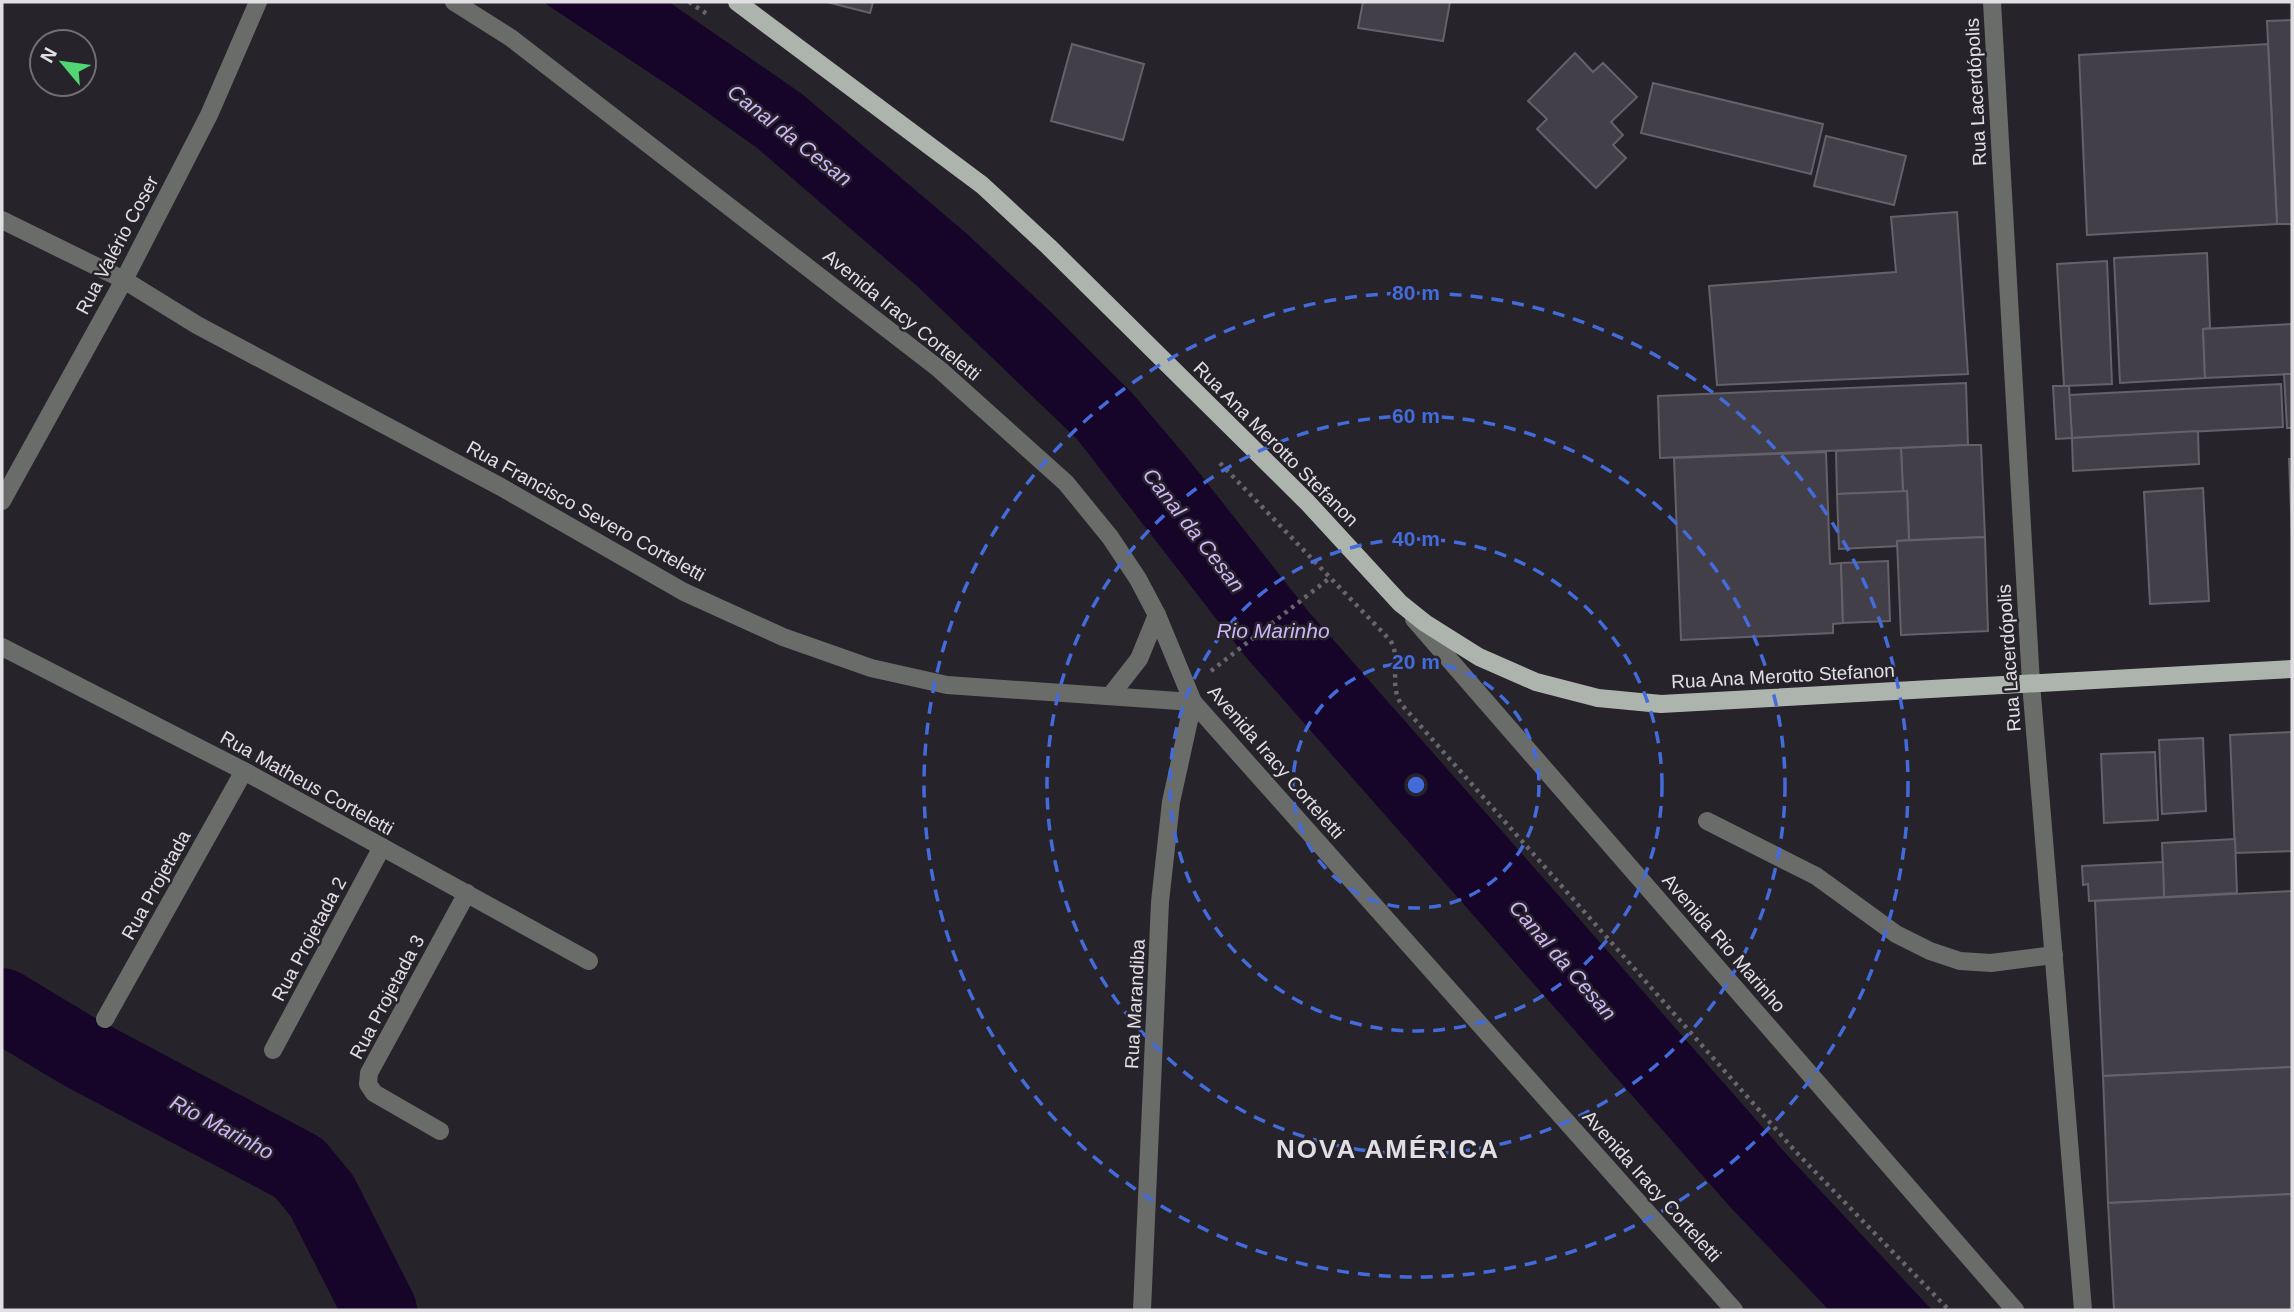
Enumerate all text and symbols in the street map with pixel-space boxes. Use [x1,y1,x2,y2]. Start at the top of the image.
street label: Rua Lacerdópolis [1962,18,1990,166]
north arrow [28,28,98,98]
text: N [36,44,61,66]
water label: Canal da Cesan [724,80,856,190]
street label: Rua Valério Coser [72,172,163,318]
street label: Avenida Iracy Corteletti [819,245,985,385]
text: 80 m [1392,281,1440,304]
street label: Rua Ana Merotto Stefanon [1189,357,1363,531]
text: 60 m [1392,404,1440,427]
street label: Rua Francisco Severo Corteletti [463,437,709,585]
water label: Canal da Cesan [1139,464,1249,596]
text: 40 m [1392,527,1440,550]
street label: Rua Lacerdópolis [1993,584,2025,732]
water label: Rio Marinho [1216,619,1330,642]
text: 20 m [1392,650,1440,673]
street label: Rua Ana Merotto Stefanon [1671,660,1895,692]
street label: Avenida Iracy Corteletti [1204,681,1348,843]
street label: Rua Matheus Corteletti [217,727,397,839]
centre of rings [1404,773,1428,797]
street label: Rua Projetada [117,826,195,943]
street label: Avenida Rio Marinho [1658,870,1790,1016]
street label: Rua Projetada 2 [267,873,351,1005]
water label: Canal da Cesan [1505,896,1621,1024]
street label: Rua Projetada 3 [345,931,429,1063]
street label: Rua Marandiba [1121,938,1149,1069]
water label: Rio Marinho [167,1090,278,1164]
street label: Avenida Iracy Corteletti [1579,1106,1725,1266]
district label: NOVA AMÉRICA [1276,1134,1500,1164]

